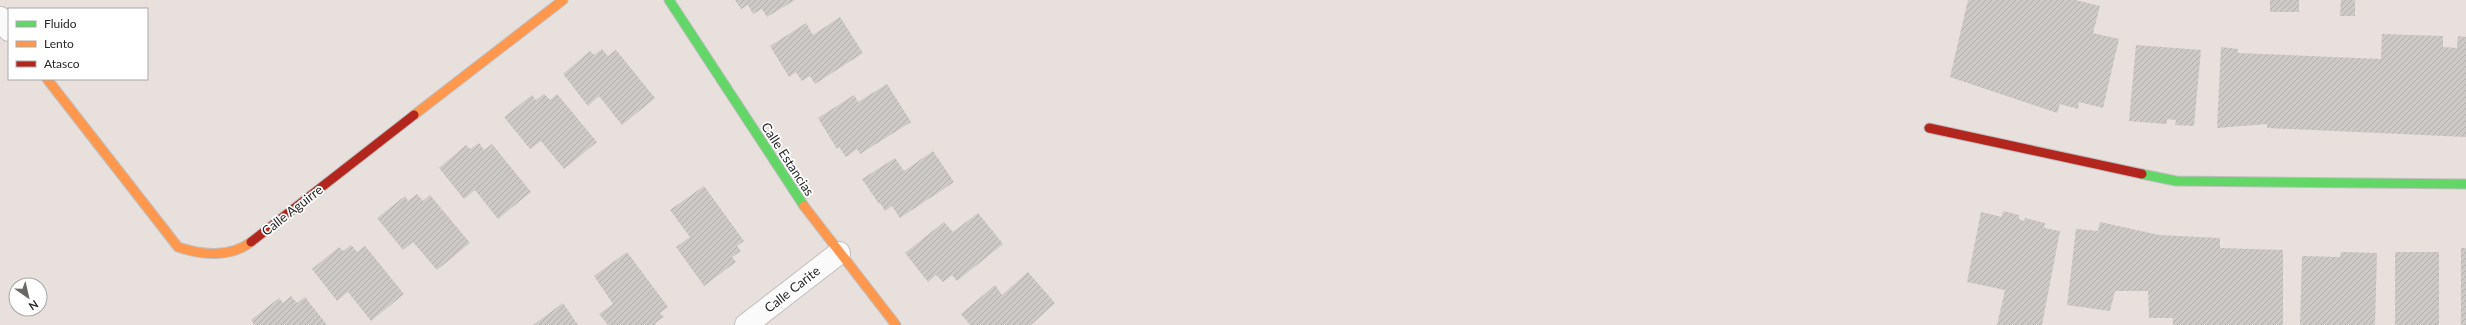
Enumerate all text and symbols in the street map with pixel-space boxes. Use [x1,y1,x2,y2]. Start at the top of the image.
legend [8,8,148,80]
text: Fluido [44,16,77,31]
text: Lento [44,36,74,51]
text: Atasco [44,56,80,71]
street label: Calle Estancias [758,119,818,199]
street label: Calle Aguirre [258,181,326,239]
street label: Calle Carite [761,262,823,316]
north arrow [8,277,48,317]
text: N [27,298,41,313]

